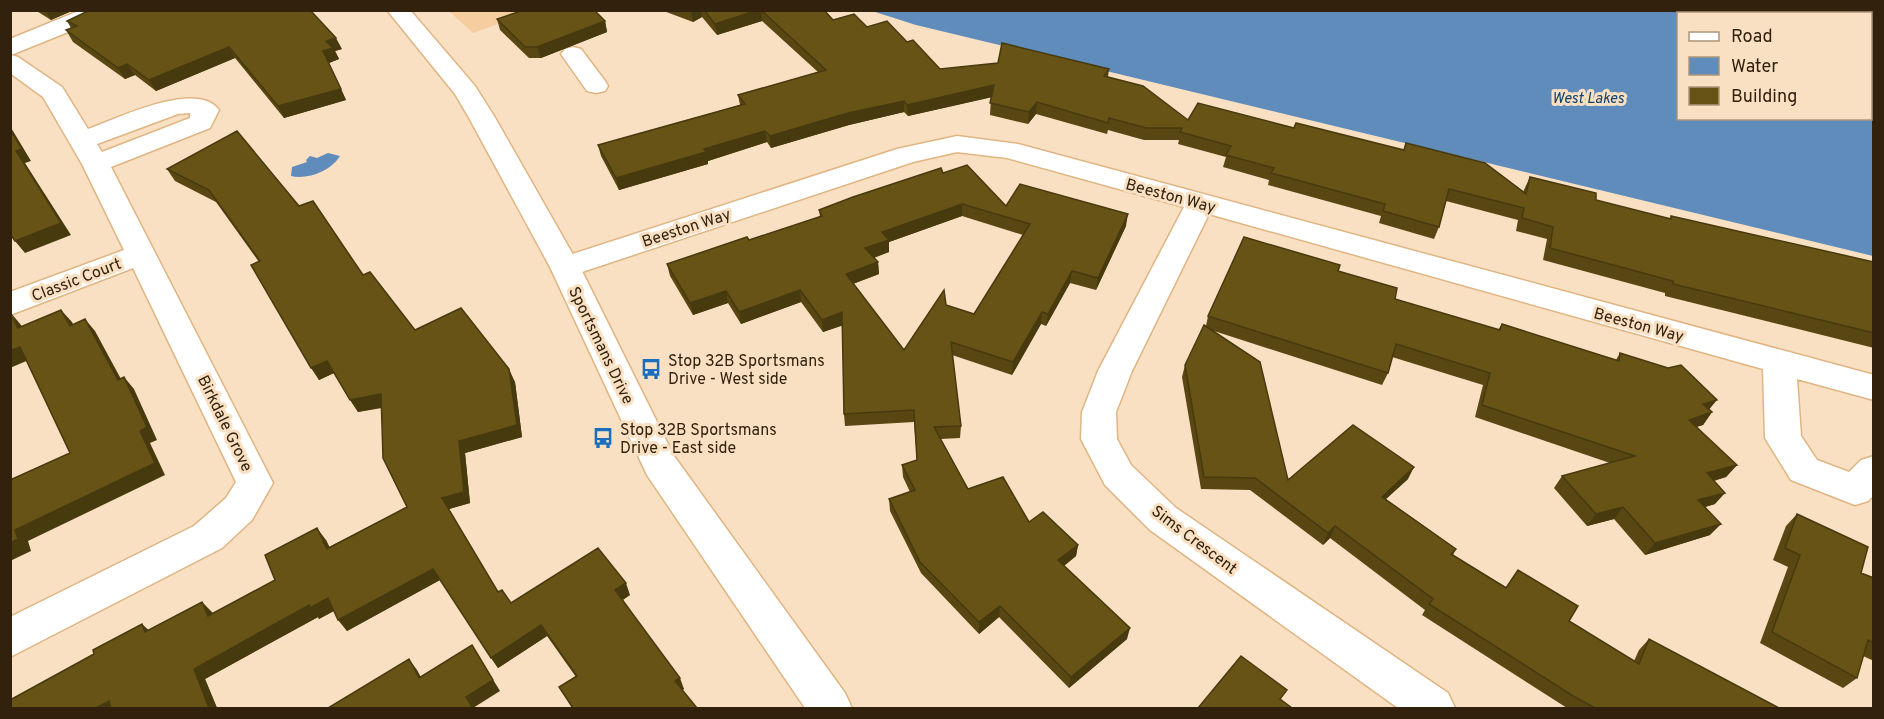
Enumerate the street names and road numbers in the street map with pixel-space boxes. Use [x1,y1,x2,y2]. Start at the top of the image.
street label: Beeston Way [1123,175,1218,219]
street label: Beeston Way [640,205,734,253]
street label: Classic Court [29,255,125,307]
street label: Sportsmans Drive [563,284,637,408]
street label: Beeston Way [1591,304,1686,348]
street label: Birkdale Grove [192,372,256,475]
street label: Sims Crescent [1147,502,1241,579]

